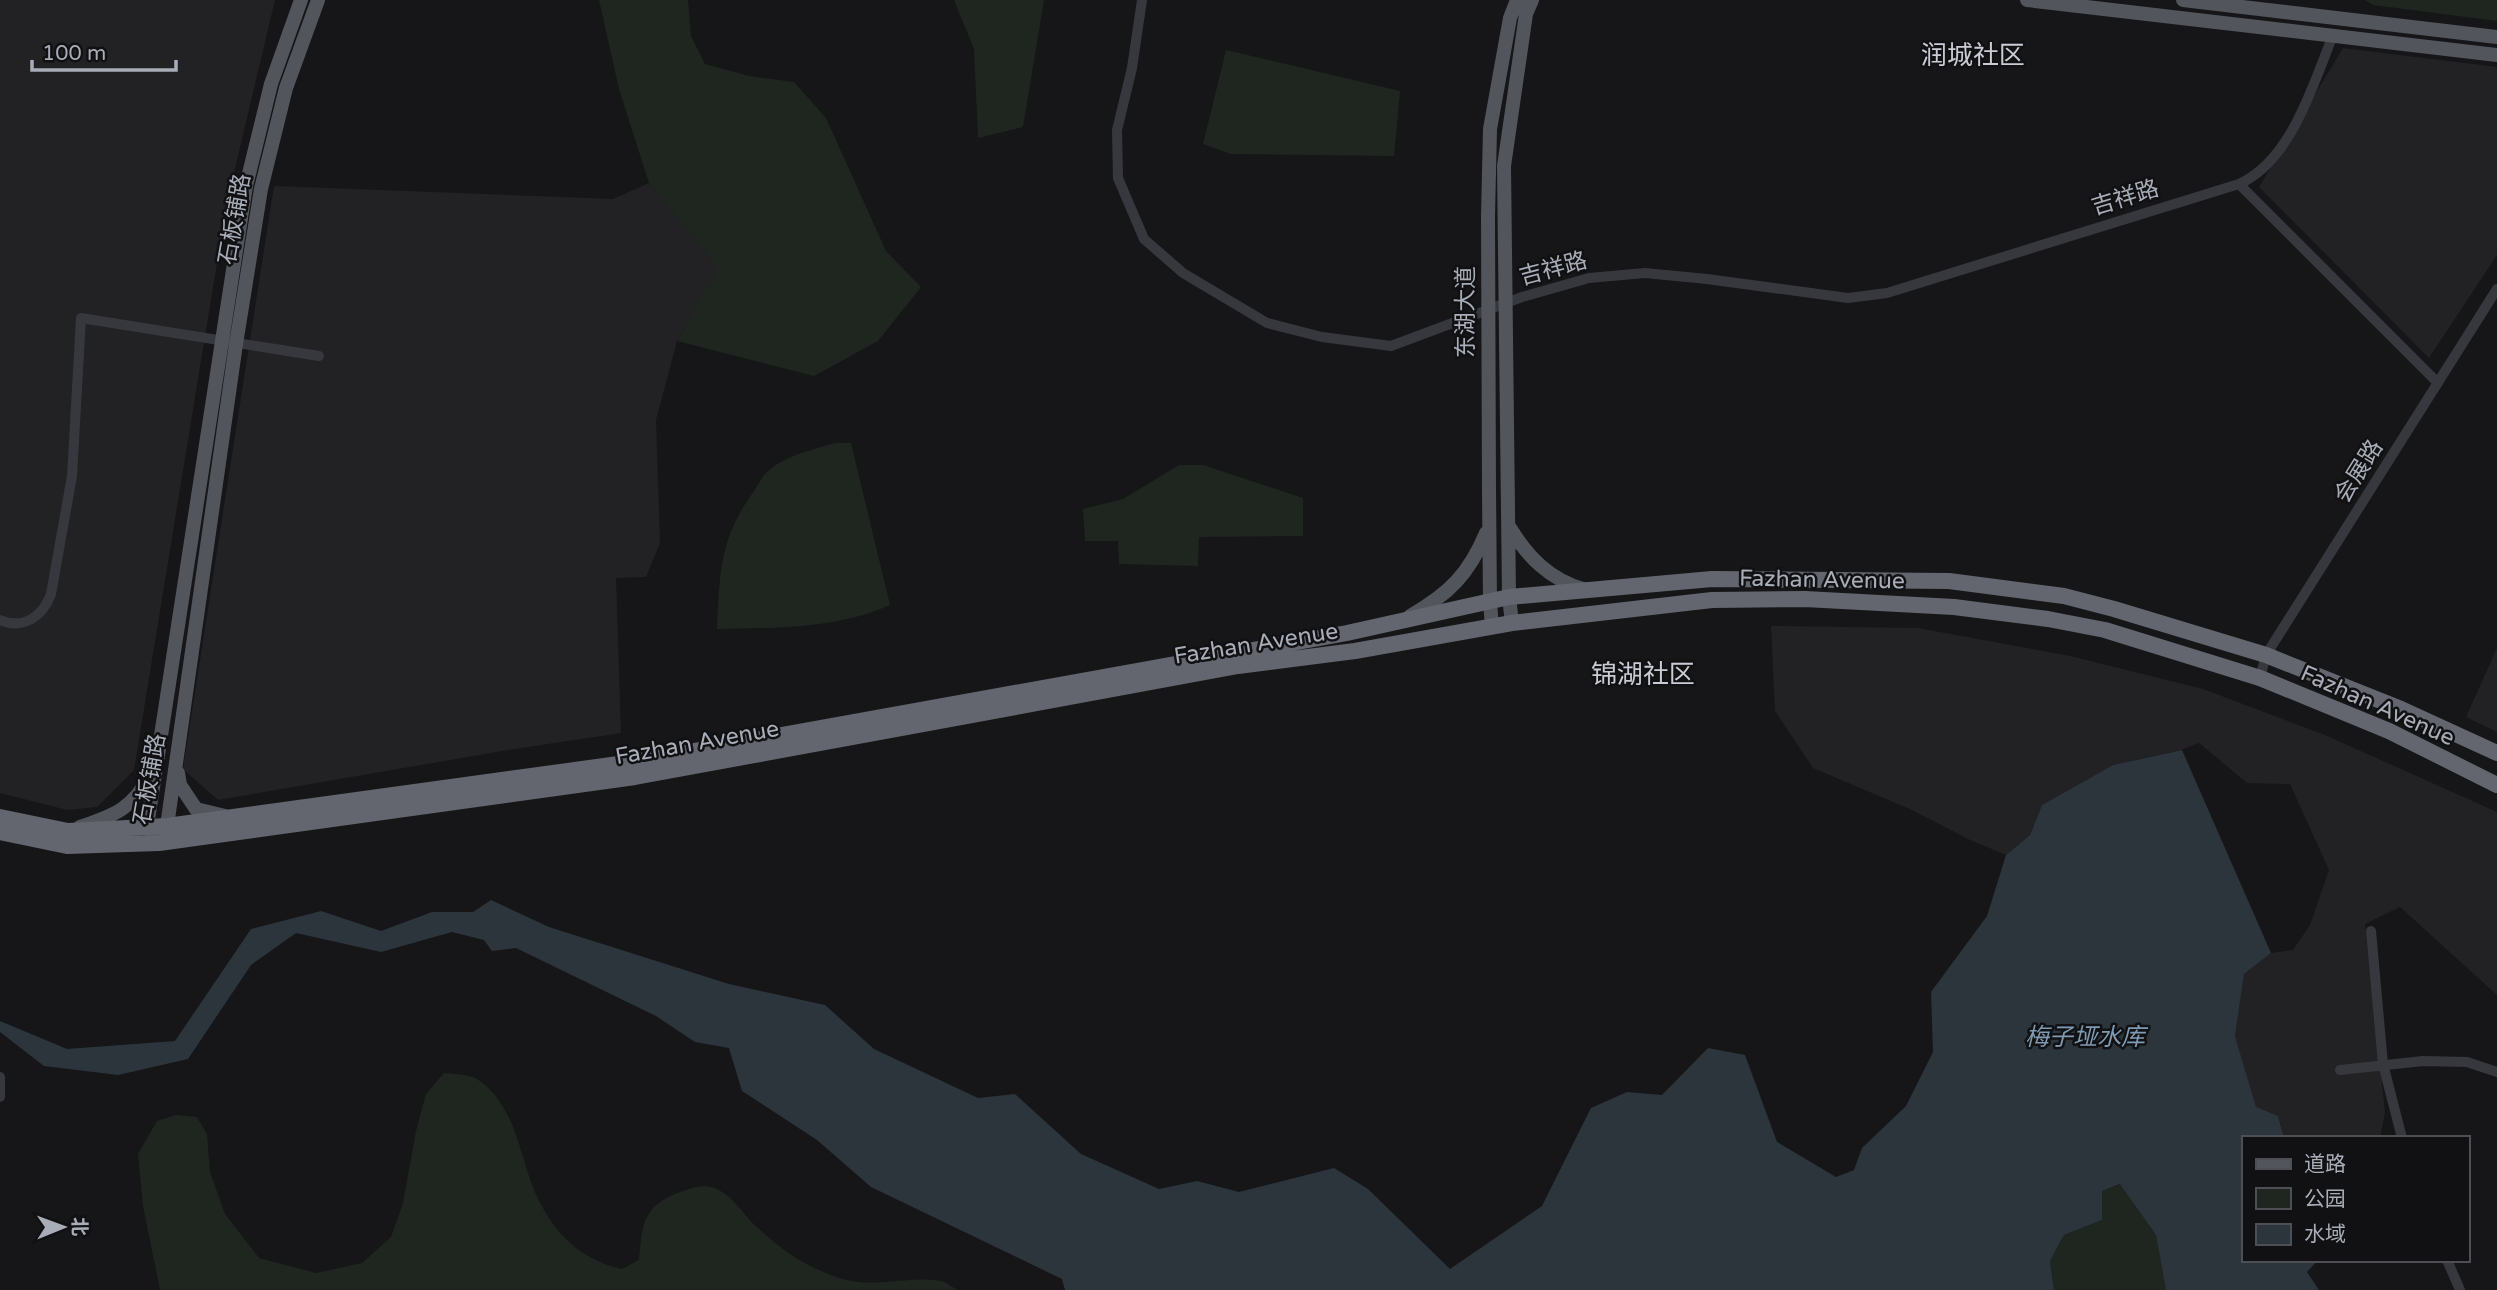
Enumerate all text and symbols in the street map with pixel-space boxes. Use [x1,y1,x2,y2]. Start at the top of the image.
scale bar [32,28,175,72]
district label: 润城社区 [1921,40,2025,71]
text: 100 m [42,41,106,66]
street label: 石板铺路 [213,171,257,267]
street label: 吉祥路 [2088,174,2162,221]
street label: 吉祥路 [1516,247,1590,291]
street label: 东湖大道 [1452,266,1480,358]
street label: 会展路 [2329,435,2389,508]
street label: Fazhan Avenue [1739,565,1905,595]
street label: Fazhan Avenue [1172,617,1340,671]
district label: 锦湖社区 [1591,659,1695,690]
street label: Fazhan Avenue [2296,659,2459,752]
street label: Fazhan Avenue [613,715,781,771]
street label: 石板铺路 [128,731,172,827]
water label: 梅子垭水库 [2025,1023,2149,1052]
legend [2242,1136,2469,1262]
text: 道路 [2304,1152,2346,1177]
text: 公园 [2304,1187,2346,1212]
north arrow [28,1192,98,1262]
text: 北 [68,1217,90,1236]
text: 水域 [2304,1222,2346,1247]

